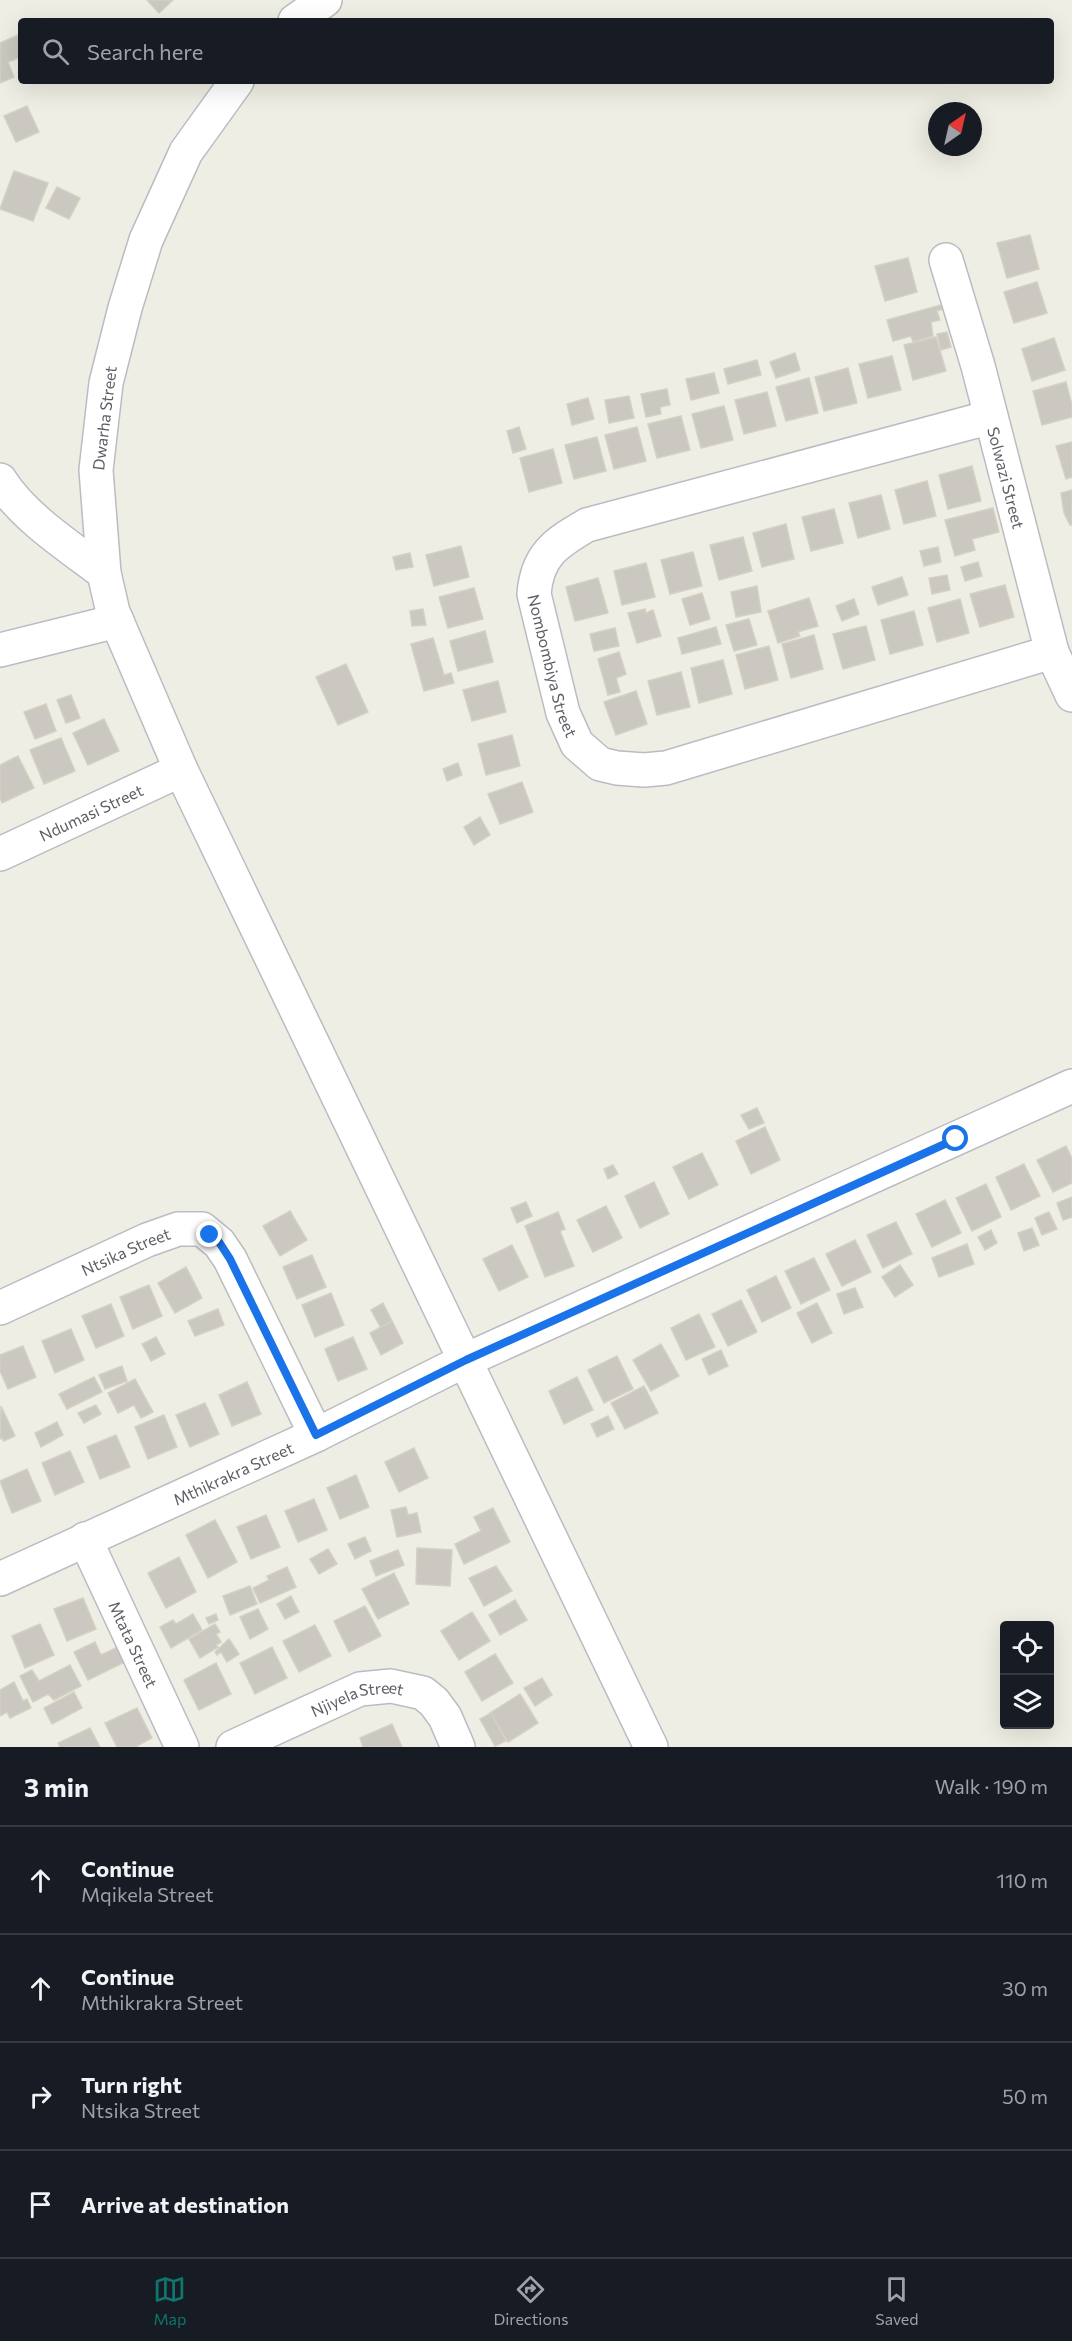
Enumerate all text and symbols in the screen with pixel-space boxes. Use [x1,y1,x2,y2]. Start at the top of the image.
search box [18,18,1054,84]
icon: search [39,35,72,68]
text: Search here [87,38,203,65]
north arrow [928,102,982,156]
street label: Dwarha Street [88,364,120,471]
street label: Solwazi Street [985,425,1029,531]
street label: Nombombiya Street [525,592,582,740]
street label: Ndumasi Street [36,779,146,844]
route start [942,1125,968,1151]
route end [196,1221,222,1247]
street label: Ntsika Street [78,1223,173,1279]
street label: Mthikrakra Street [170,1437,296,1508]
street label: Mtata Street [106,1598,163,1691]
map controls [1000,1621,1054,1729]
button: locate [1000,1621,1054,1675]
button: layers [1000,1675,1054,1729]
street label: Njiyela Street [307,1676,406,1720]
text: 3 min [24,1771,89,1802]
text: Walk · 190 m [935,1774,1048,1798]
text: Continue [81,1855,174,1882]
icon: ahead [24,1864,57,1897]
text: 110 m [997,1868,1048,1892]
text: Mqikela Street [81,1882,214,1906]
text: Continue [81,1963,174,1990]
icon: ahead [24,1972,57,2005]
text: 30 m [1002,1976,1048,2000]
text: Mthikrakra Street [81,1990,243,2014]
text: Turn right [81,2071,182,2098]
icon: right [24,2080,57,2113]
text: 50 m [1002,2084,1048,2108]
text: Ntsika Street [81,2098,200,2122]
icon: arrive [24,2188,57,2221]
text: Arrive at destination [81,2191,289,2218]
tab: Map [153,2273,186,2328]
tab: Directions [493,2273,568,2328]
tab: Saved [875,2273,919,2328]

